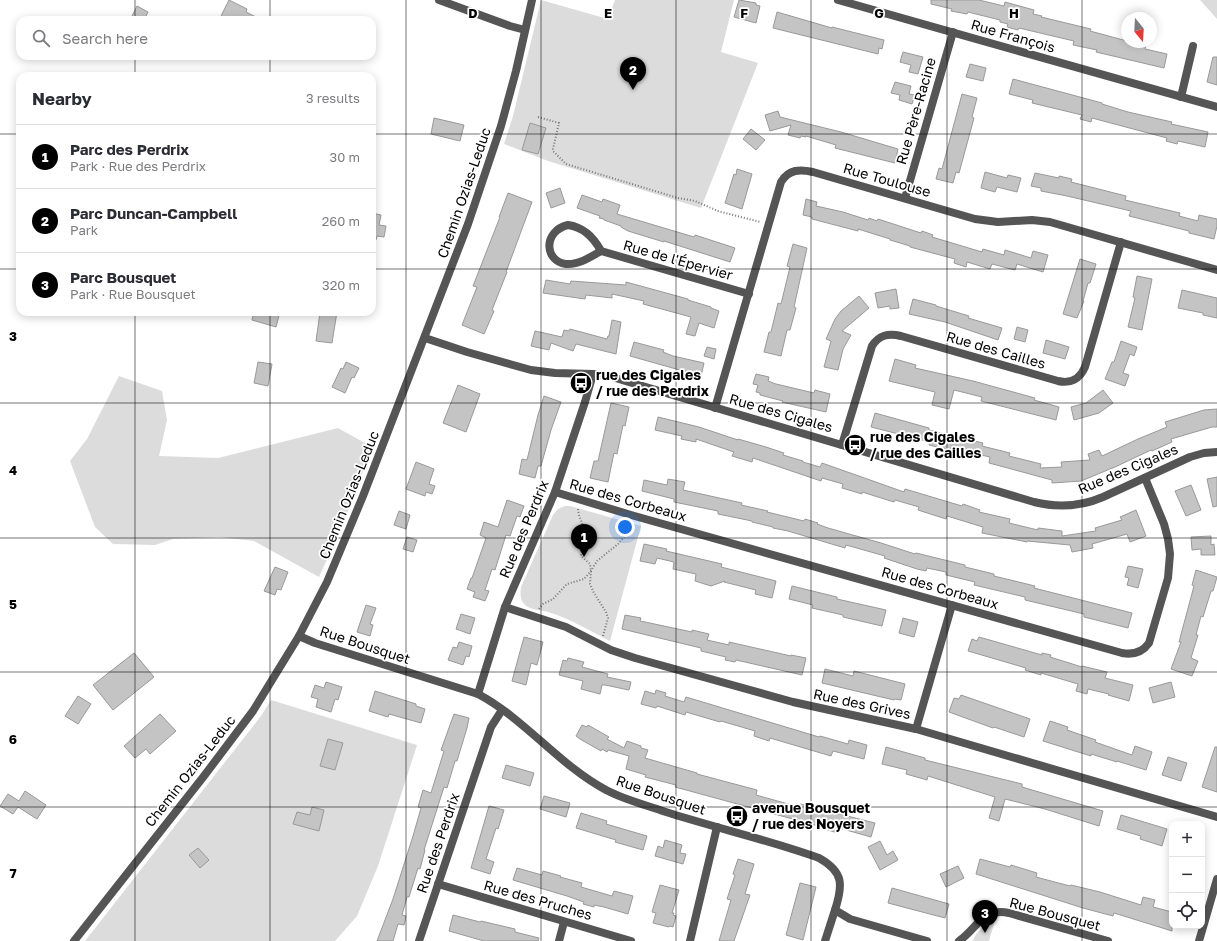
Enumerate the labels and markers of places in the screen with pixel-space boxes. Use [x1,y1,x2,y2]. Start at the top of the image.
pin: 2 [620,57,646,90]
place label: rue des Cigales / rue des Perdrix [596,366,709,399]
bus stop icon: rue des Cigales / rue des Perdrix [568,370,594,396]
place label: rue des Cigales / rue des Cailles [870,428,981,461]
bus stop icon: rue des Cigales / rue des Cailles [842,432,868,458]
pin: 1 [571,524,597,557]
place label: avenue Bousquet / rue des Noyers [752,799,870,832]
bus stop icon: avenue Bousquet / rue des Noyers [724,803,750,829]
pin: 3 [972,900,998,933]

